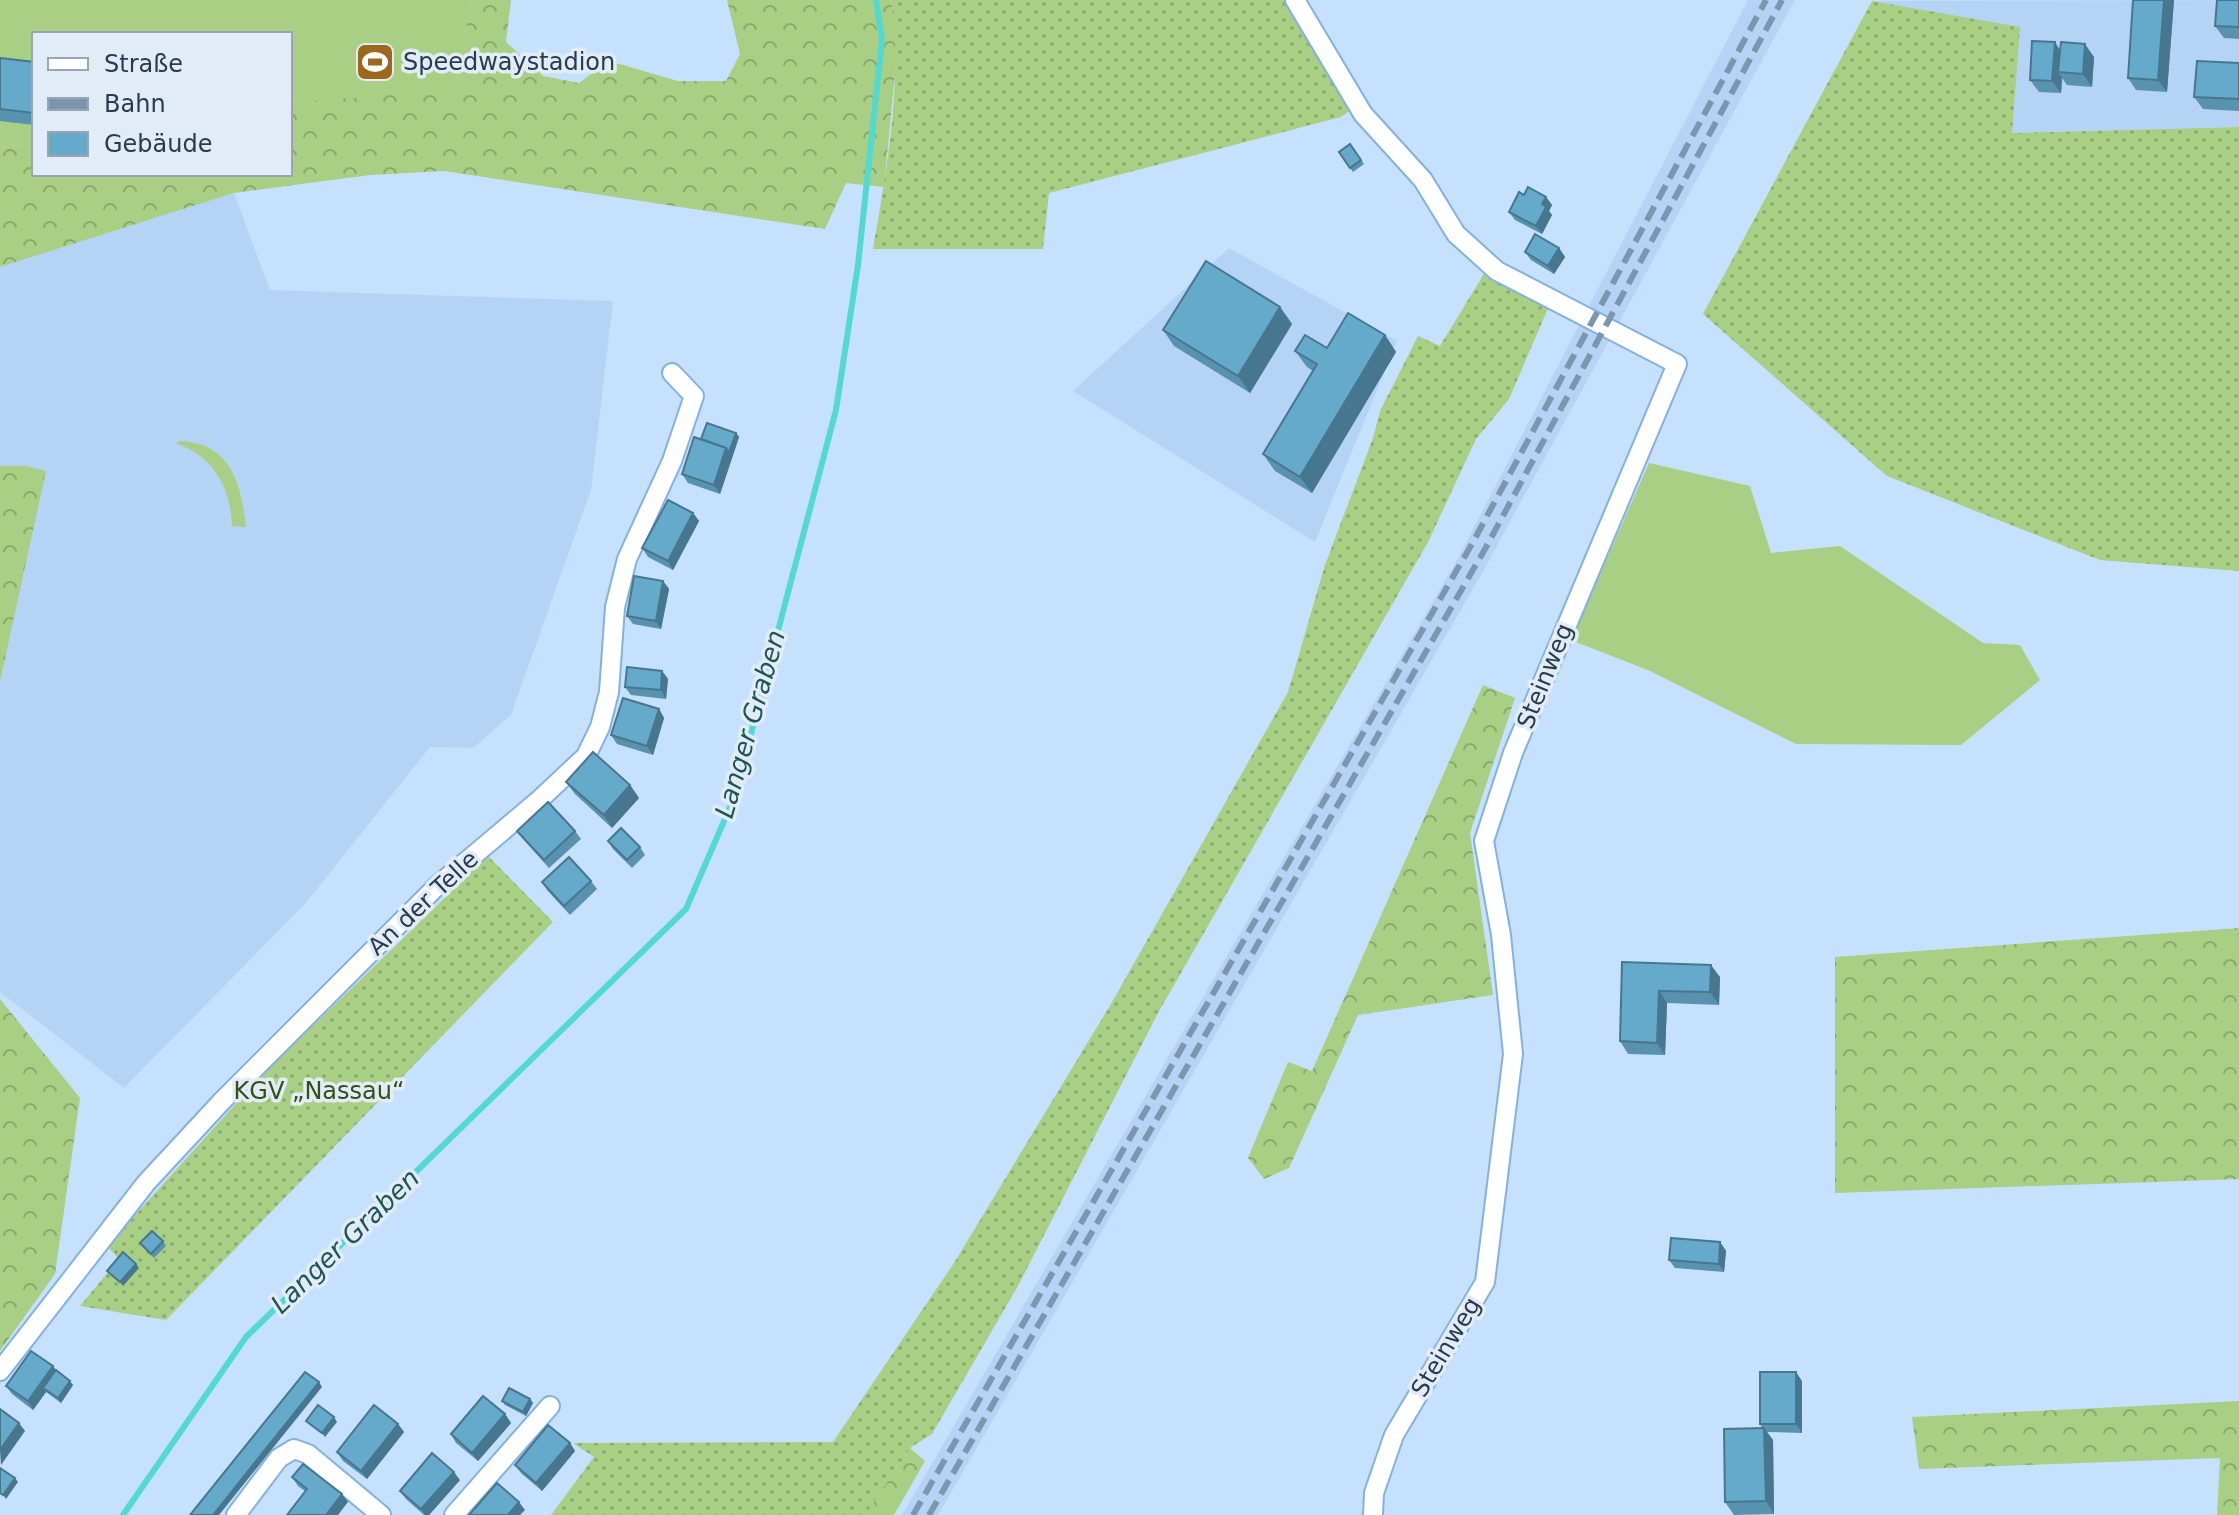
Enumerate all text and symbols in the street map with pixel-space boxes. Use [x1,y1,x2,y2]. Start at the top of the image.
legend [32,32,292,176]
sports icon: Speedwaystadion [354,41,396,83]
place label: Speedwaystadion [403,48,615,76]
text: Straße [104,50,183,78]
text: Bahn [104,90,166,118]
text: Gebäude [104,130,213,158]
street label: Steinweg [1511,619,1579,733]
water label: Langer Graben [709,627,791,821]
street label: An der Telle [362,845,484,961]
park label: KGV „Nassau“ [234,1077,404,1105]
water label: Langer Graben [265,1163,425,1319]
street label: Steinweg [1405,1292,1487,1402]

